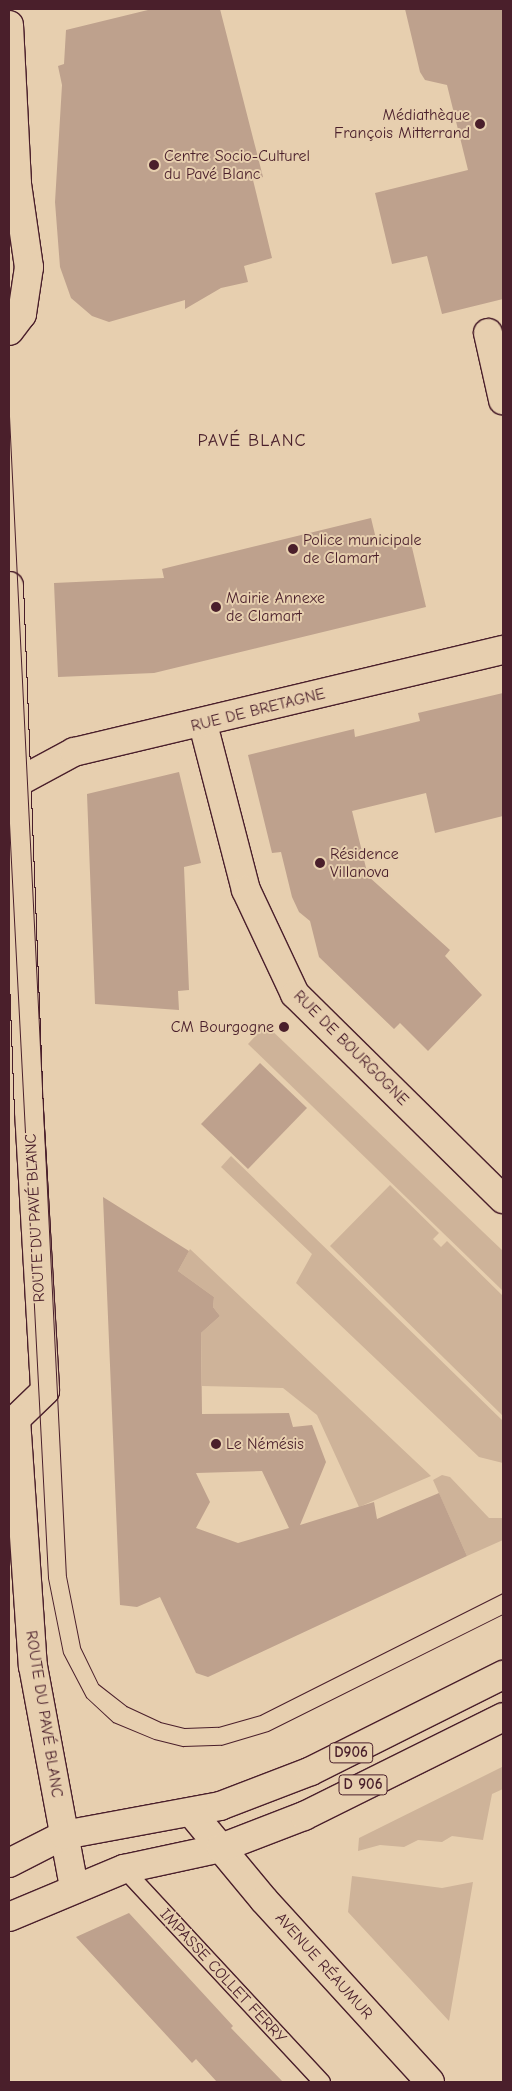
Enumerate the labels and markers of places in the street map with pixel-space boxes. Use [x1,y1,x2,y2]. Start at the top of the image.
place label: Médiathèque François Mitterrand [334,105,470,143]
marker: Médiathèque François Mitterrand [474,118,486,130]
place label: Centre Socio-Culturel du Pavé Blanc [164,146,310,184]
marker: Centre Socio-Culturel du Pavé Blanc [148,159,160,171]
place label: Police municipale de Clamart [303,530,421,568]
marker: Police municipale de Clamart [287,543,299,555]
place label: Mairie Annexe de Clamart [226,588,325,626]
marker: Mairie Annexe de Clamart [210,601,222,613]
place label: Résidence Villanova [330,844,399,882]
marker: Résidence Villanova [314,857,326,869]
place label: CM Bourgogne [171,1017,274,1037]
marker: CM Bourgogne [278,1021,290,1033]
place label: Le Némésis [226,1434,304,1454]
marker: Le Némésis [210,1438,222,1450]

